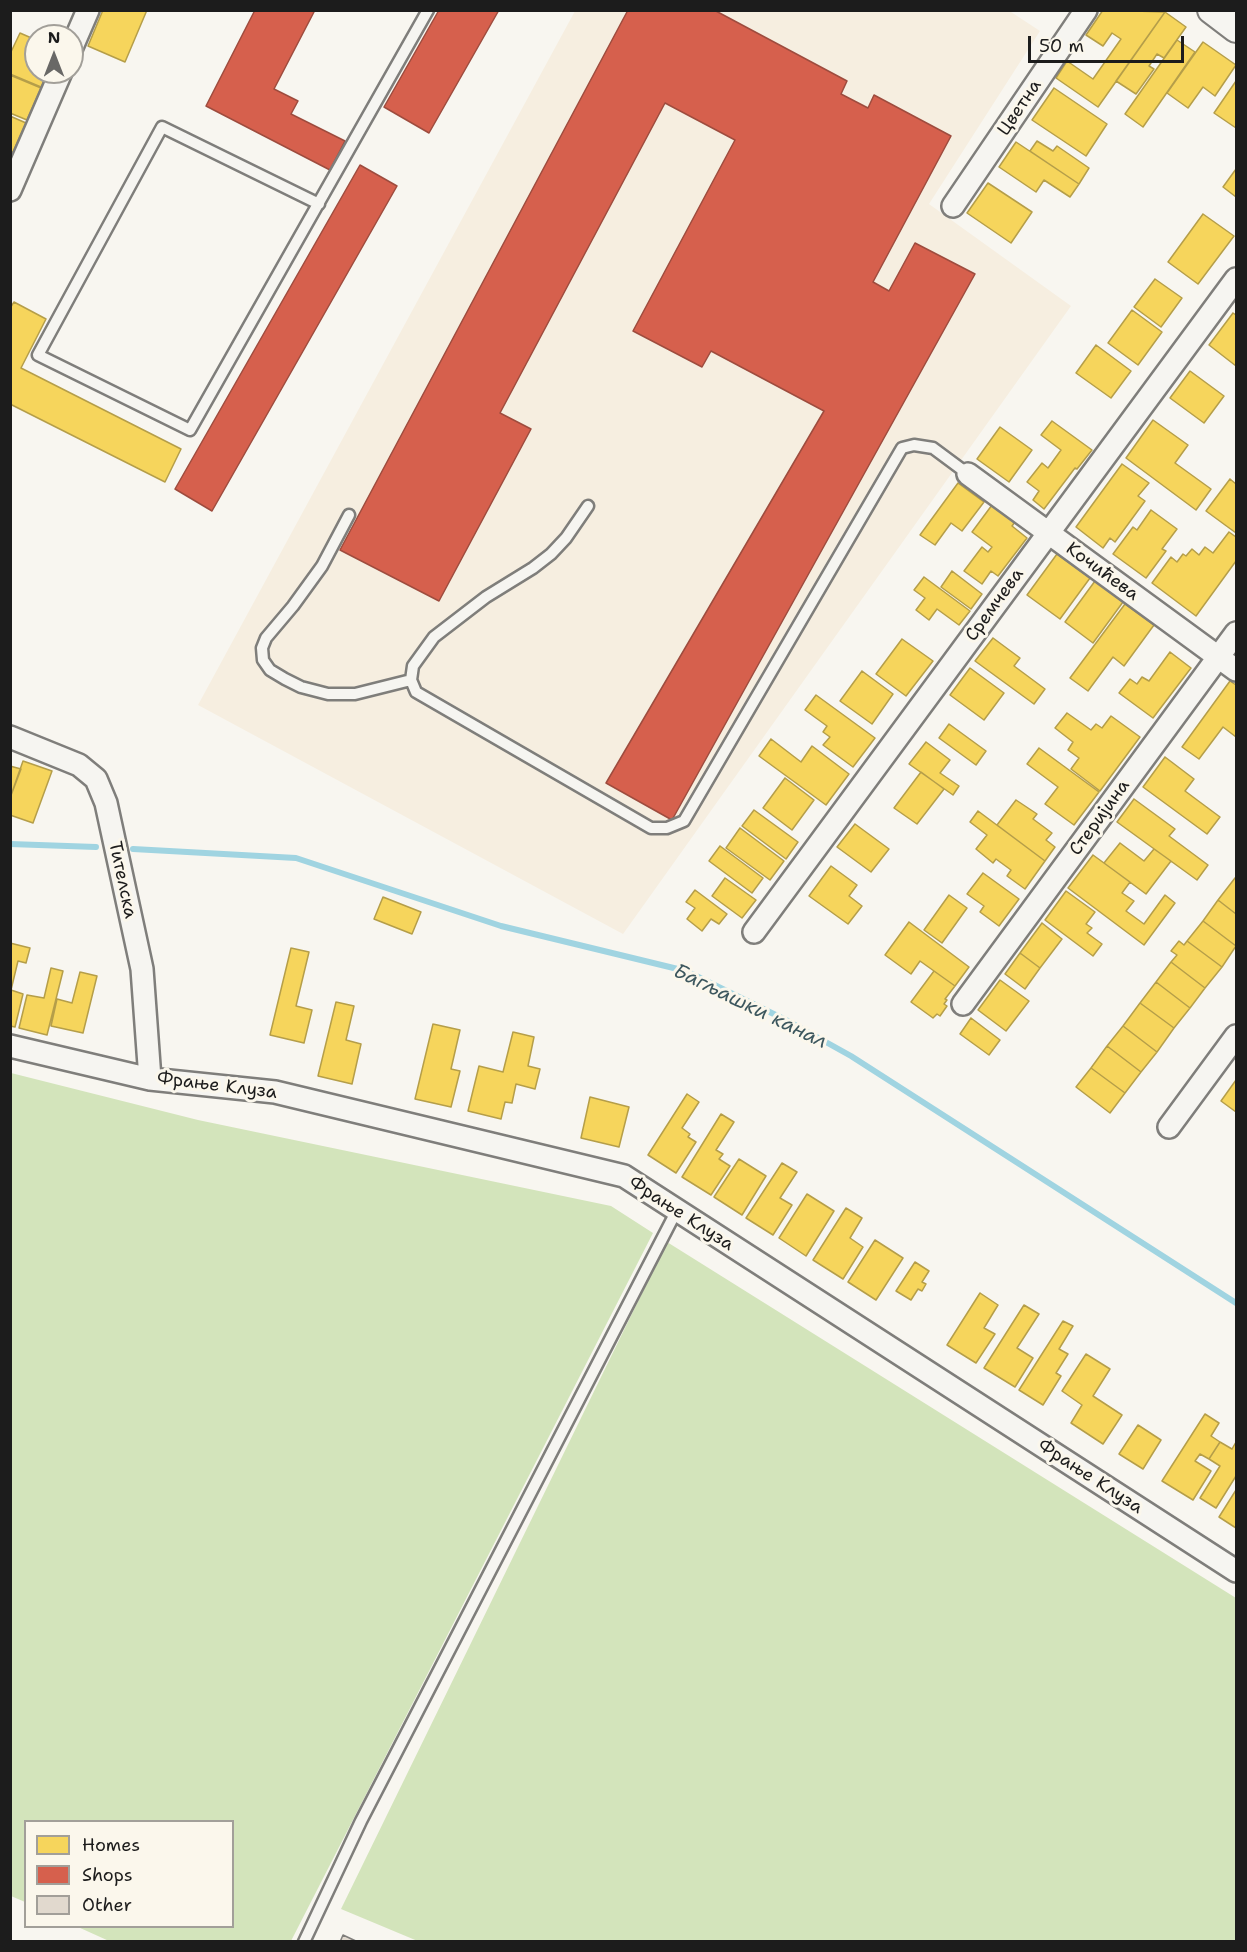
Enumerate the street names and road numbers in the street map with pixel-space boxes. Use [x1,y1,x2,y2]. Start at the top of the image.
street label: Цветна [993,76,1047,140]
street label: Кочићева [1061,538,1143,606]
street label: Сремчева [961,564,1029,646]
street label: Стеријина [1065,776,1135,860]
street label: Тителска [103,840,141,920]
street label: Фрање Клуза [156,1068,278,1104]
street label: Фрање Клуза [625,1172,737,1256]
street label: Фрање Клуза [1034,1435,1146,1519]

